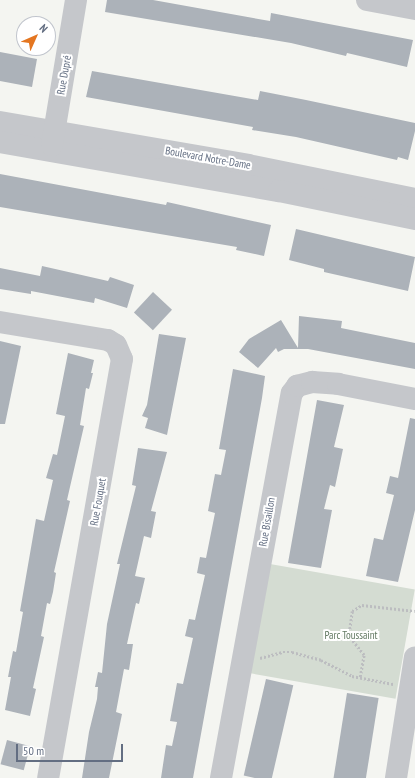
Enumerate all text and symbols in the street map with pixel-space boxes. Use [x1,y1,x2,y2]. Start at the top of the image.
north arrow [16,16,56,56]
text: N [37,21,51,35]
street label: Rue Dupré [54,54,74,96]
street label: Boulevard Notre-Dame [164,144,252,172]
street label: Rue Fouquet [87,477,109,527]
street label: Rue Bisaillon [256,496,278,548]
park label: Parc Toussaint [324,628,378,642]
scale bar [18,736,125,762]
text: 50 m [23,743,44,758]

